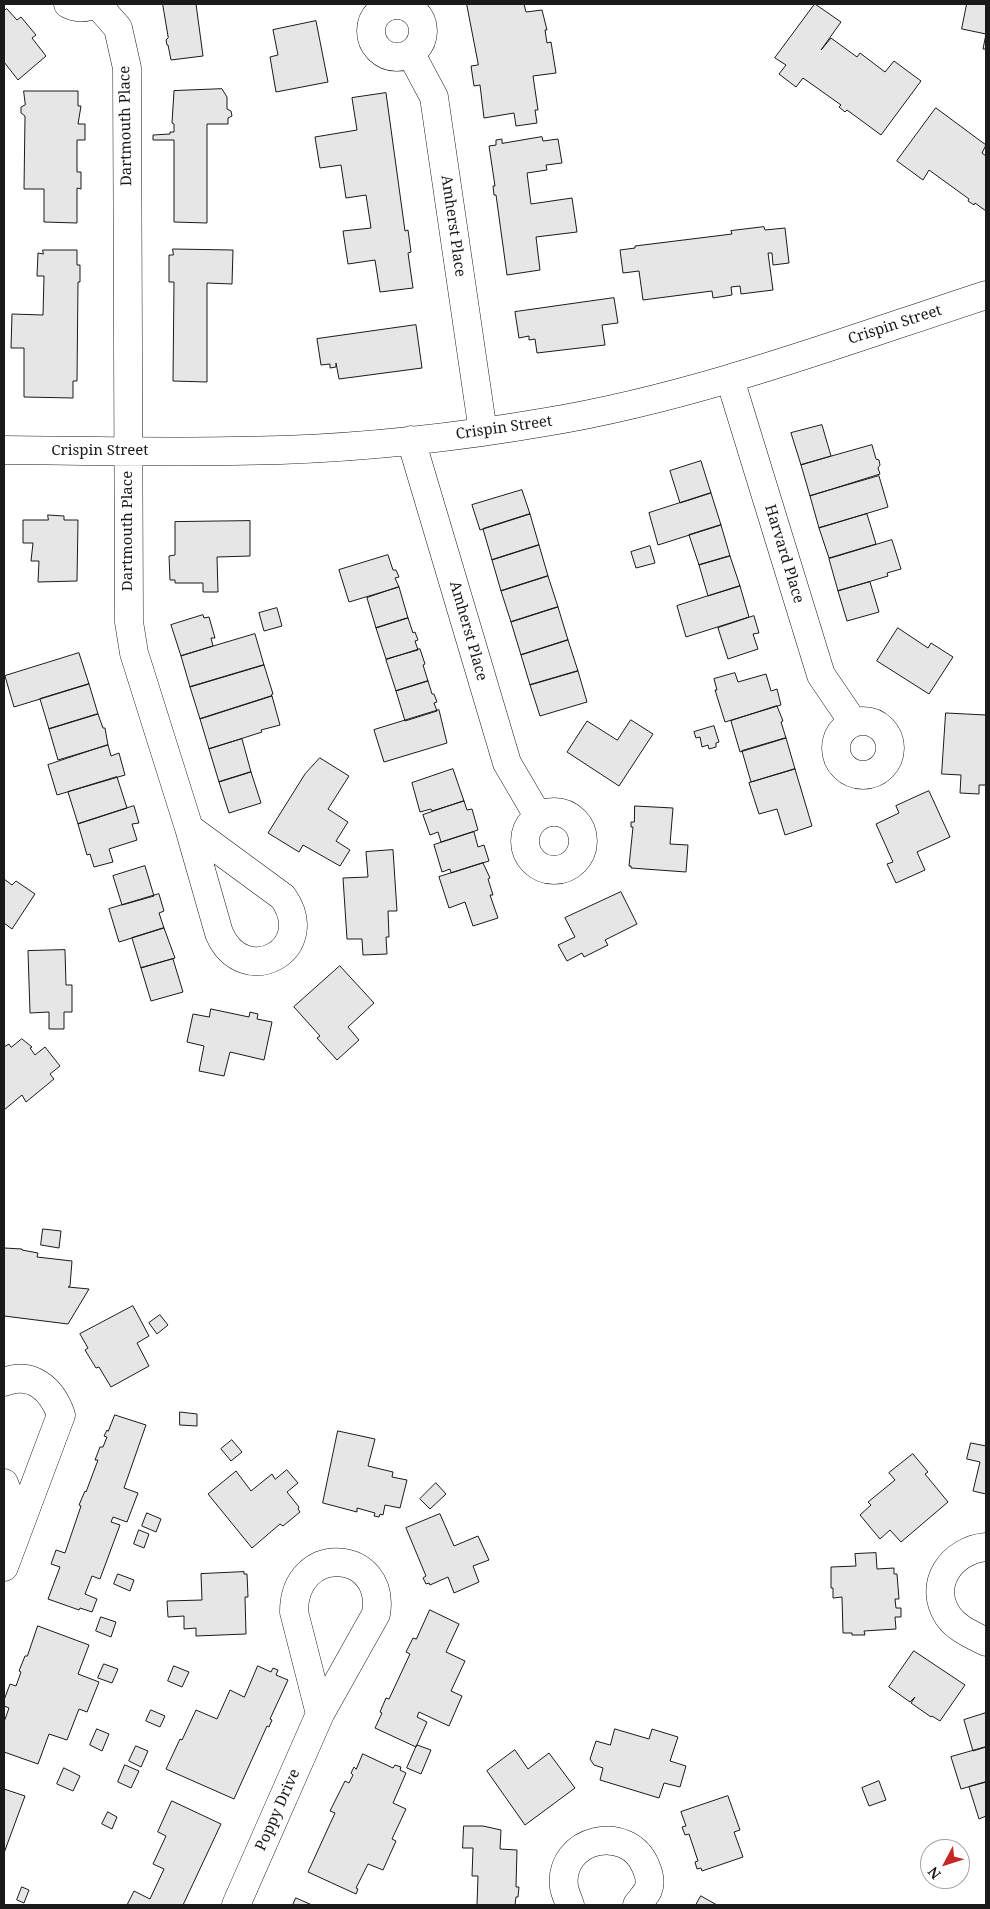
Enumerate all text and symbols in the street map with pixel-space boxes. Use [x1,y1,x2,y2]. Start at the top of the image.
street label: Dartmouth Place [116,66,136,186]
street label: Amherst Place [437,174,469,278]
street label: Crispin Street [846,301,944,349]
street label: Crispin Street [455,412,553,444]
street label: Crispin Street [51,442,149,460]
street label: Dartmouth Place [119,471,137,591]
street label: Harvard Place [760,502,808,606]
street label: Amherst Place [445,579,491,683]
street label: Poppy Drive [252,1766,304,1854]
north arrow [920,1839,970,1889]
text: N [923,1863,945,1884]

